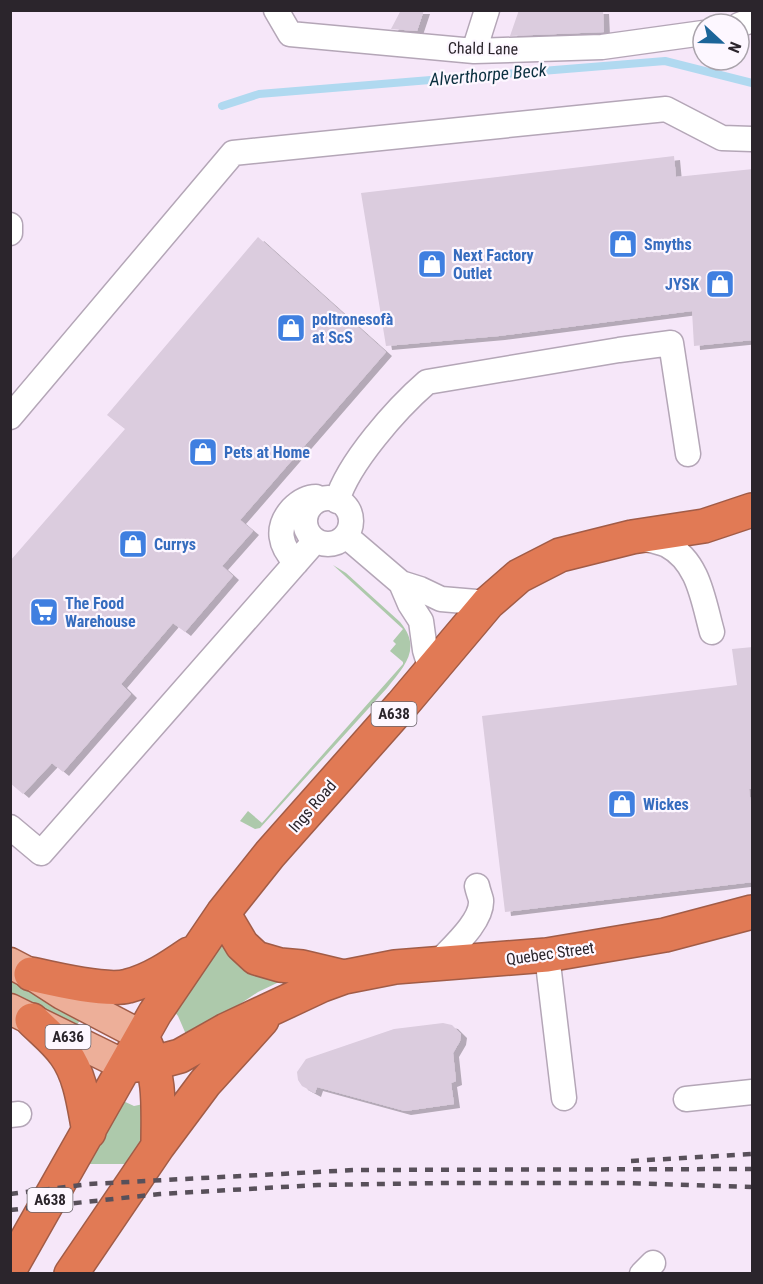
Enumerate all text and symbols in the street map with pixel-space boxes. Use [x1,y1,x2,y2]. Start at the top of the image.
north arrow [691,12,751,72]
street label: Chald Lane [448,38,518,59]
text: N [724,39,745,56]
water label: Alverthorpe Beck [427,59,549,90]
shop icon: Smyths [607,228,639,260]
place label: Smyths [644,235,692,254]
place label: Next Factory Outlet [453,246,534,283]
shop icon: Next Factory Outlet [416,248,448,280]
shop icon: JYSK [704,268,736,300]
place label: JYSK [665,275,699,294]
place label: poltronesofà at ScS [312,310,394,347]
shop icon: poltronesofà at ScS [275,312,307,344]
shop icon: Pets at Home [187,436,219,468]
place label: Pets at Home [224,443,310,462]
shop icon: Currys [117,528,149,560]
place label: Currys [154,535,196,554]
place label: The Food Warehouse [65,594,136,631]
supermarket icon: The Food Warehouse [28,596,60,628]
road number: A638 [372,702,416,726]
street label: Ings Road [285,776,340,836]
shop icon: Wickes [606,788,638,820]
place label: Wickes [643,795,689,814]
street label: Quebec Street [505,938,596,969]
road number: A636 [46,1025,90,1049]
road number: A638 [28,1188,72,1212]

